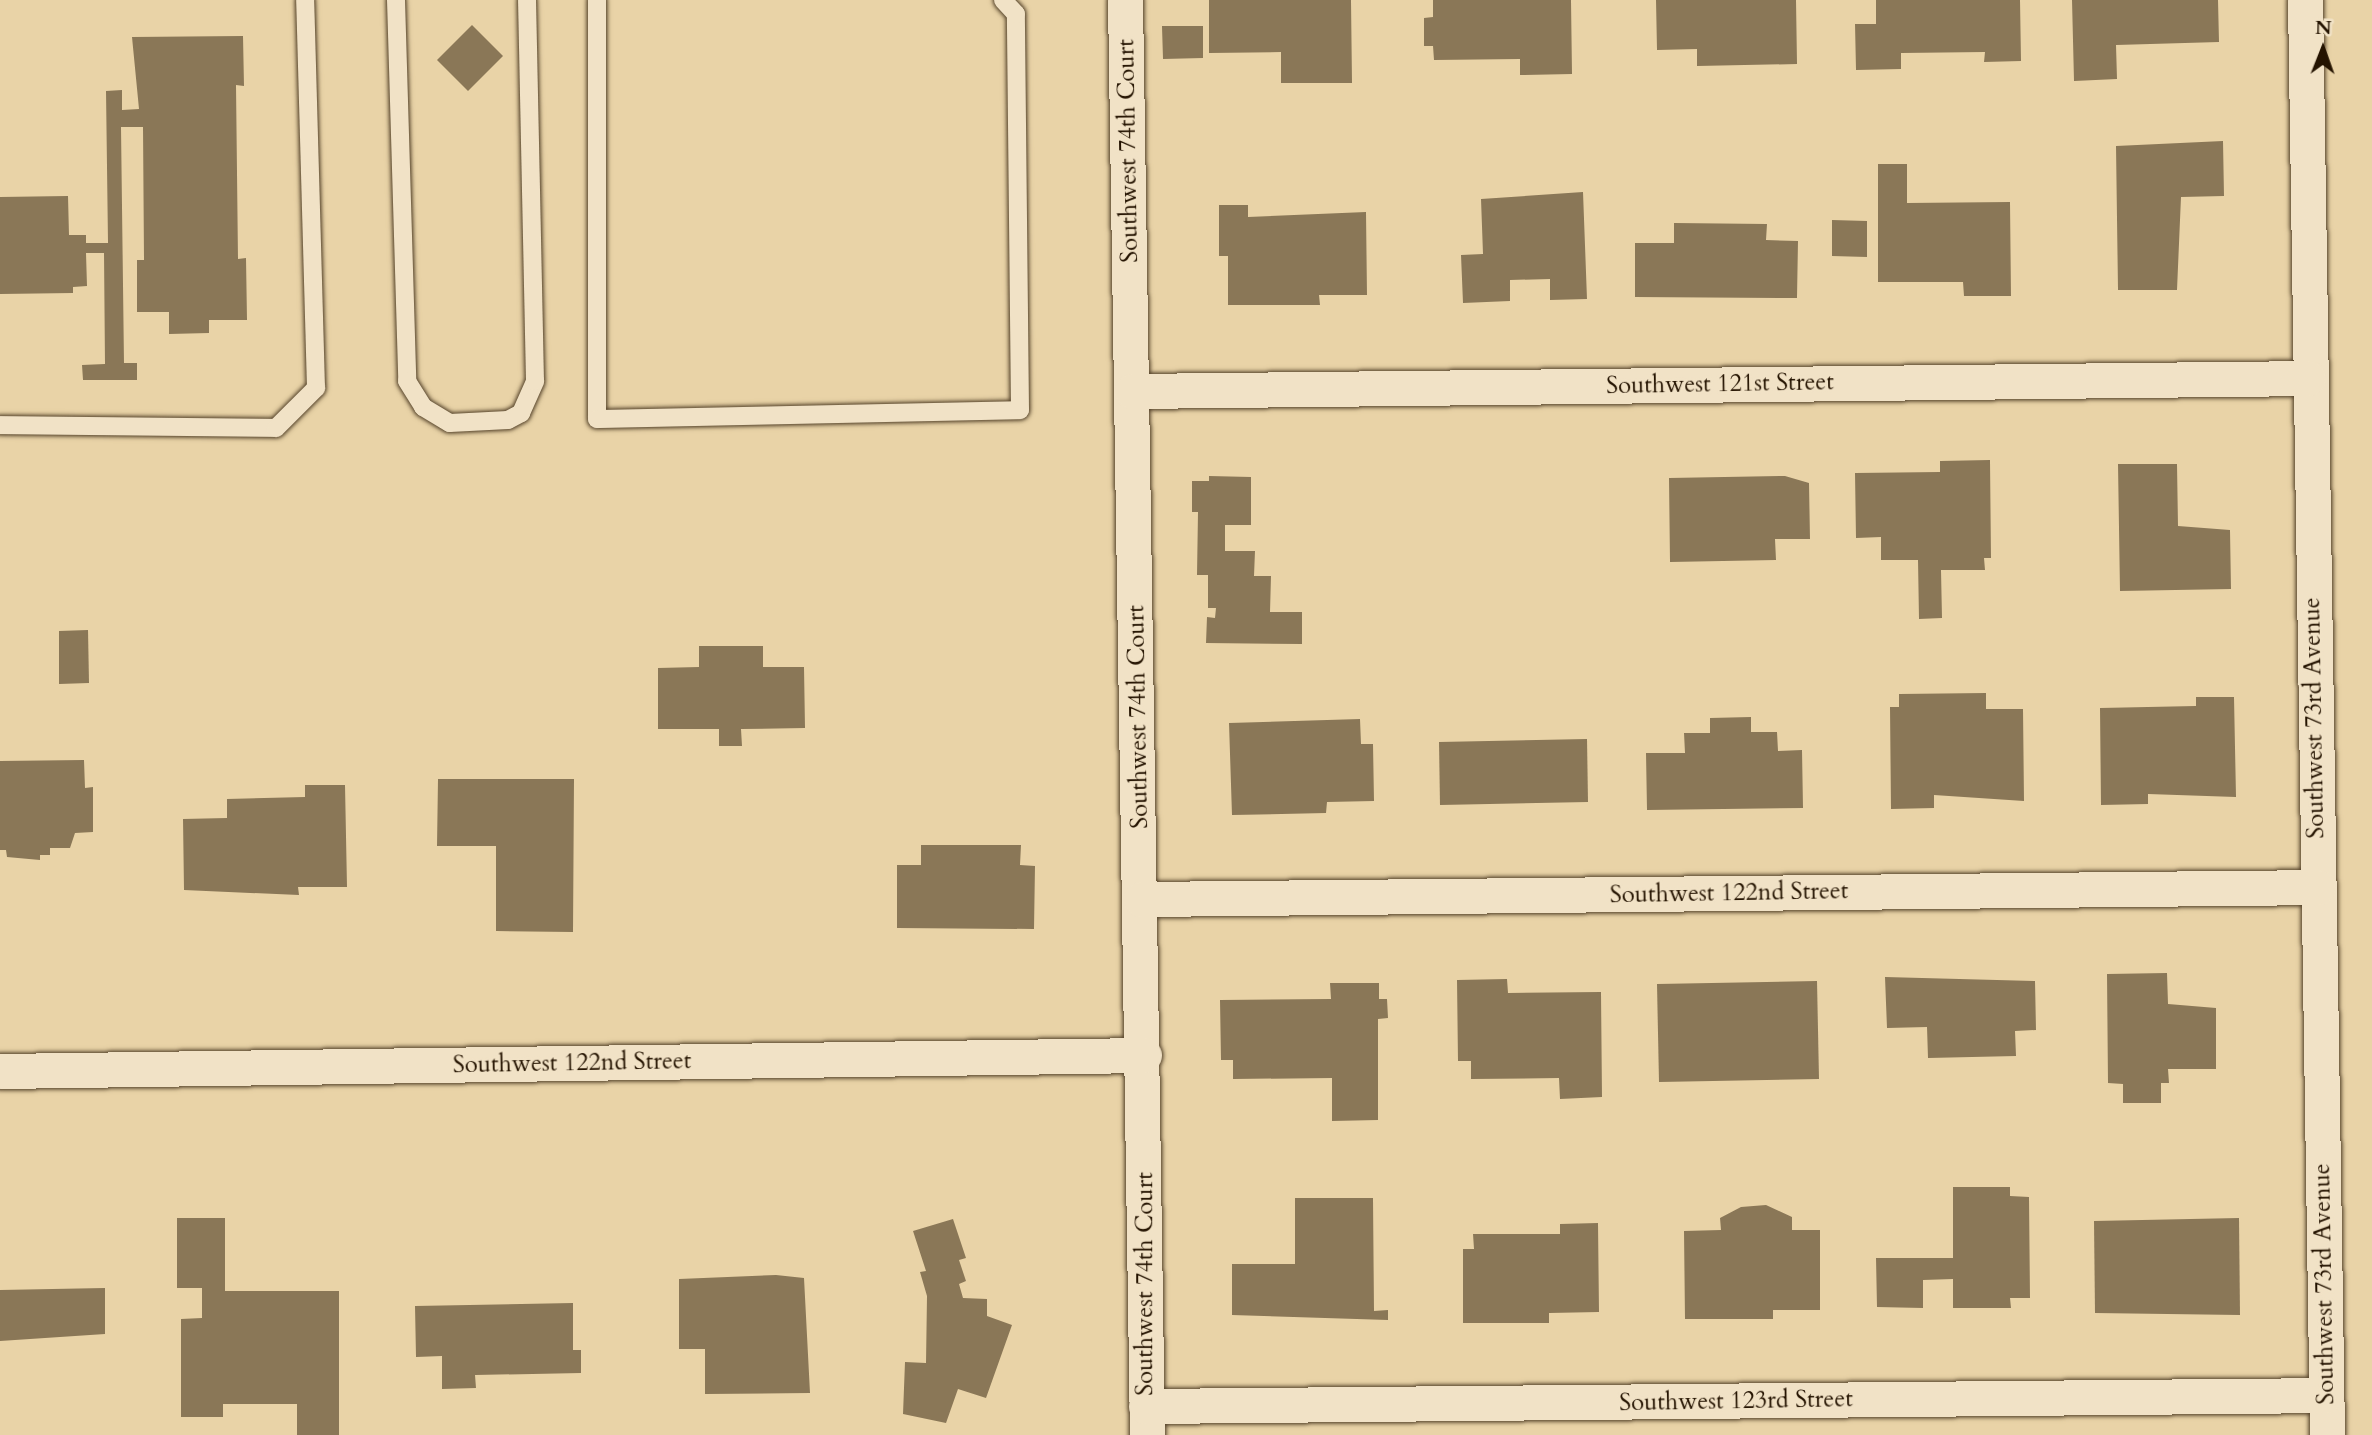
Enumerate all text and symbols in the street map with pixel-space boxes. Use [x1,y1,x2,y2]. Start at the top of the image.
north arrow [2288,14,2358,84]
text: N [2315,15,2332,41]
street label: Southwest 74th Court [1112,39,1144,263]
street label: Southwest 121st Street [1606,368,1834,400]
street label: Southwest 73rd Avenue [2297,597,2331,839]
street label: Southwest 74th Court [1122,605,1154,829]
street label: Southwest 122nd Street [1609,877,1849,909]
street label: Southwest 122nd Street [452,1047,692,1079]
street label: Southwest 73rd Avenue [2307,1163,2341,1405]
street label: Southwest 74th Court [1131,1172,1159,1396]
street label: Southwest 123rd Street [1619,1385,1853,1417]

